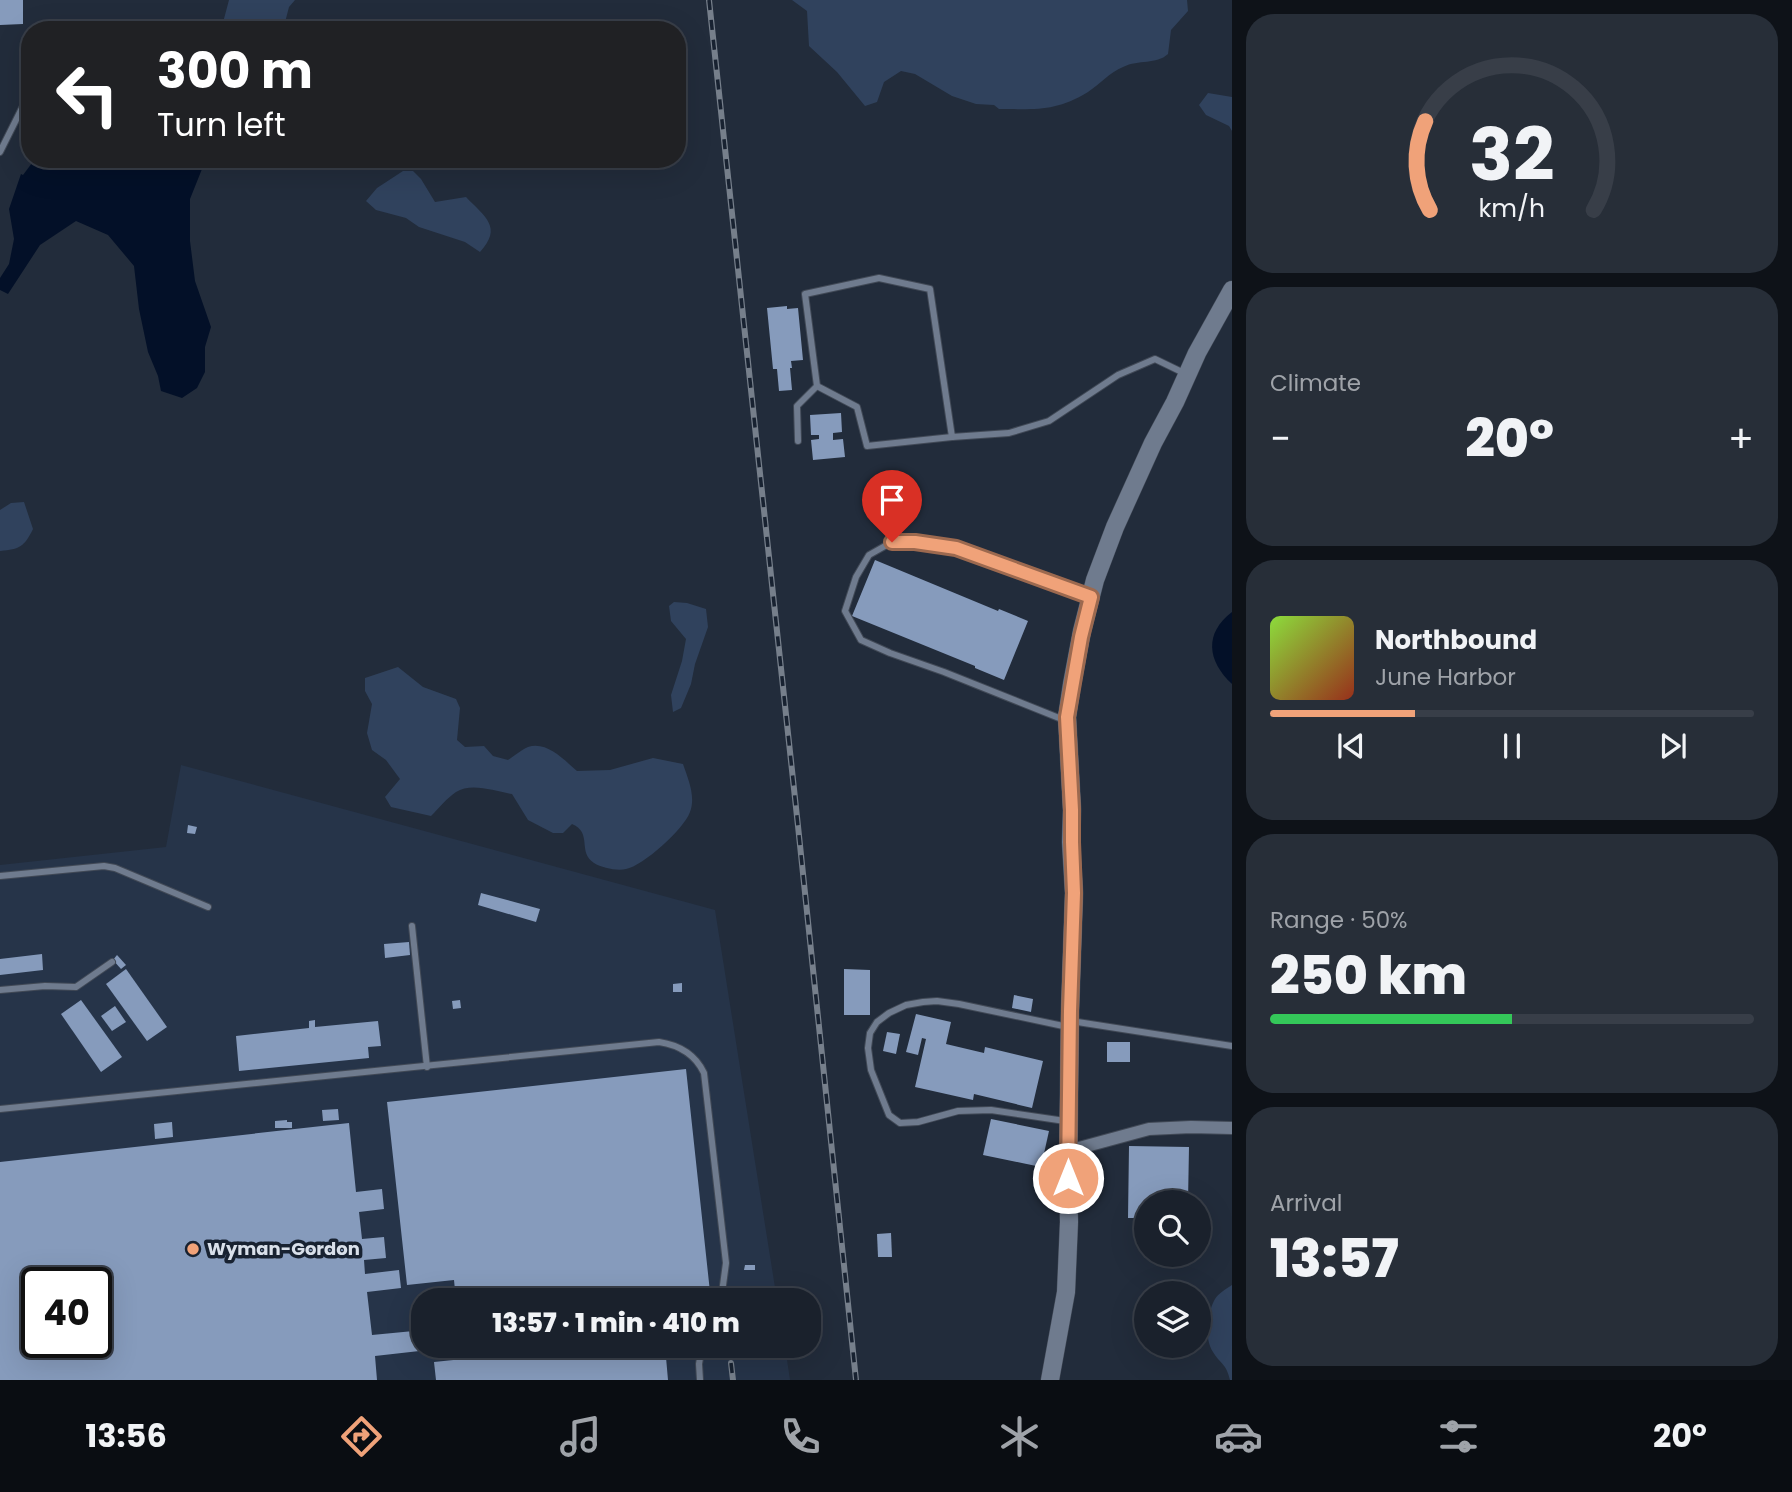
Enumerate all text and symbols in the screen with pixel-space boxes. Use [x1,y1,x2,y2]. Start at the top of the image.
text: 300 m [157,37,313,105]
icon: left [42,49,133,140]
text: Turn left [157,102,286,147]
text: 32 [1469,104,1555,205]
text: km/h [1479,190,1545,225]
text: Climate [1270,367,1361,399]
text: 20° [1465,402,1554,475]
text: − [1270,412,1291,465]
text: + [1728,412,1754,465]
pin [862,470,922,542]
icon: arrive [873,481,911,519]
text: Northbound [1375,622,1537,658]
text: June Harbor [1375,661,1516,693]
icon: previous [1332,727,1370,765]
icon: pause [1493,727,1531,765]
icon: next [1654,727,1692,765]
text: Range · 50% [1270,904,1408,936]
text: 250 km [1270,939,1467,1012]
position arrow [1031,1141,1105,1215]
text: Arrival [1270,1187,1342,1219]
map controls [1134,1190,1211,1358]
button: search [1134,1190,1211,1267]
text: 13:57 [1270,1222,1399,1295]
place label: Wyman-Gordon [207,1236,360,1261]
marker: Wyman-Gordon [185,1241,201,1257]
speed limit sign: 40 [21,1267,112,1358]
button: layers [1134,1281,1211,1358]
text: 13:57 · 1 min · 410 m [492,1305,740,1341]
icon: directions [337,1412,386,1461]
icon: music [556,1412,605,1461]
icon: phone [776,1412,825,1461]
icon: climate [995,1412,1044,1461]
icon: car [1214,1412,1263,1461]
icon: filters [1434,1412,1483,1461]
text: 13:56 [85,1413,167,1458]
text: 20° [1653,1413,1707,1458]

